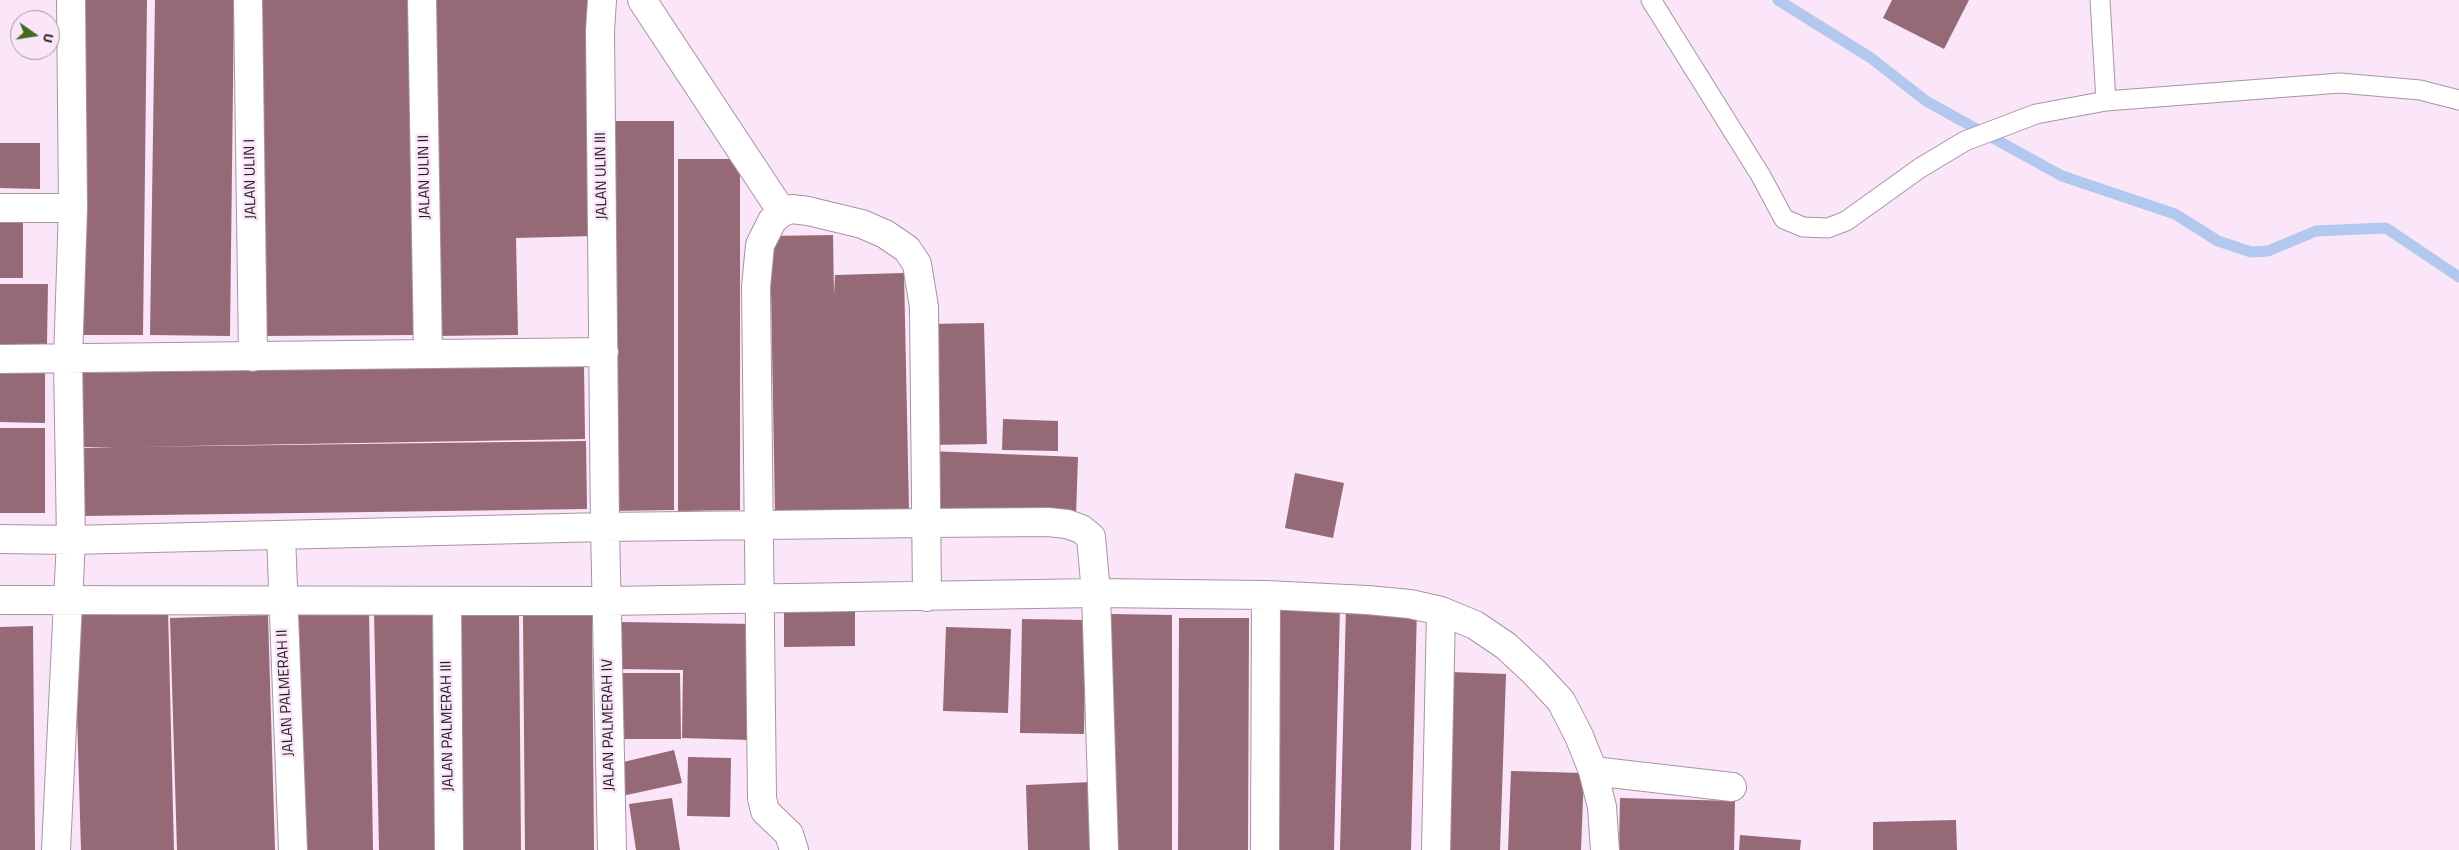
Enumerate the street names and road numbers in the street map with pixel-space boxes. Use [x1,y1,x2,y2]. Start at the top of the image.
street label: JALAN ULIN III [592,132,612,220]
street label: JALAN ULIN II [415,135,435,219]
street label: JALAN ULIN I [241,139,261,219]
street label: JALAN PALMERAH II [274,629,298,757]
street label: JALAN PALMERAH IV [599,659,619,791]
street label: JALAN PALMERAH III [438,660,458,792]

